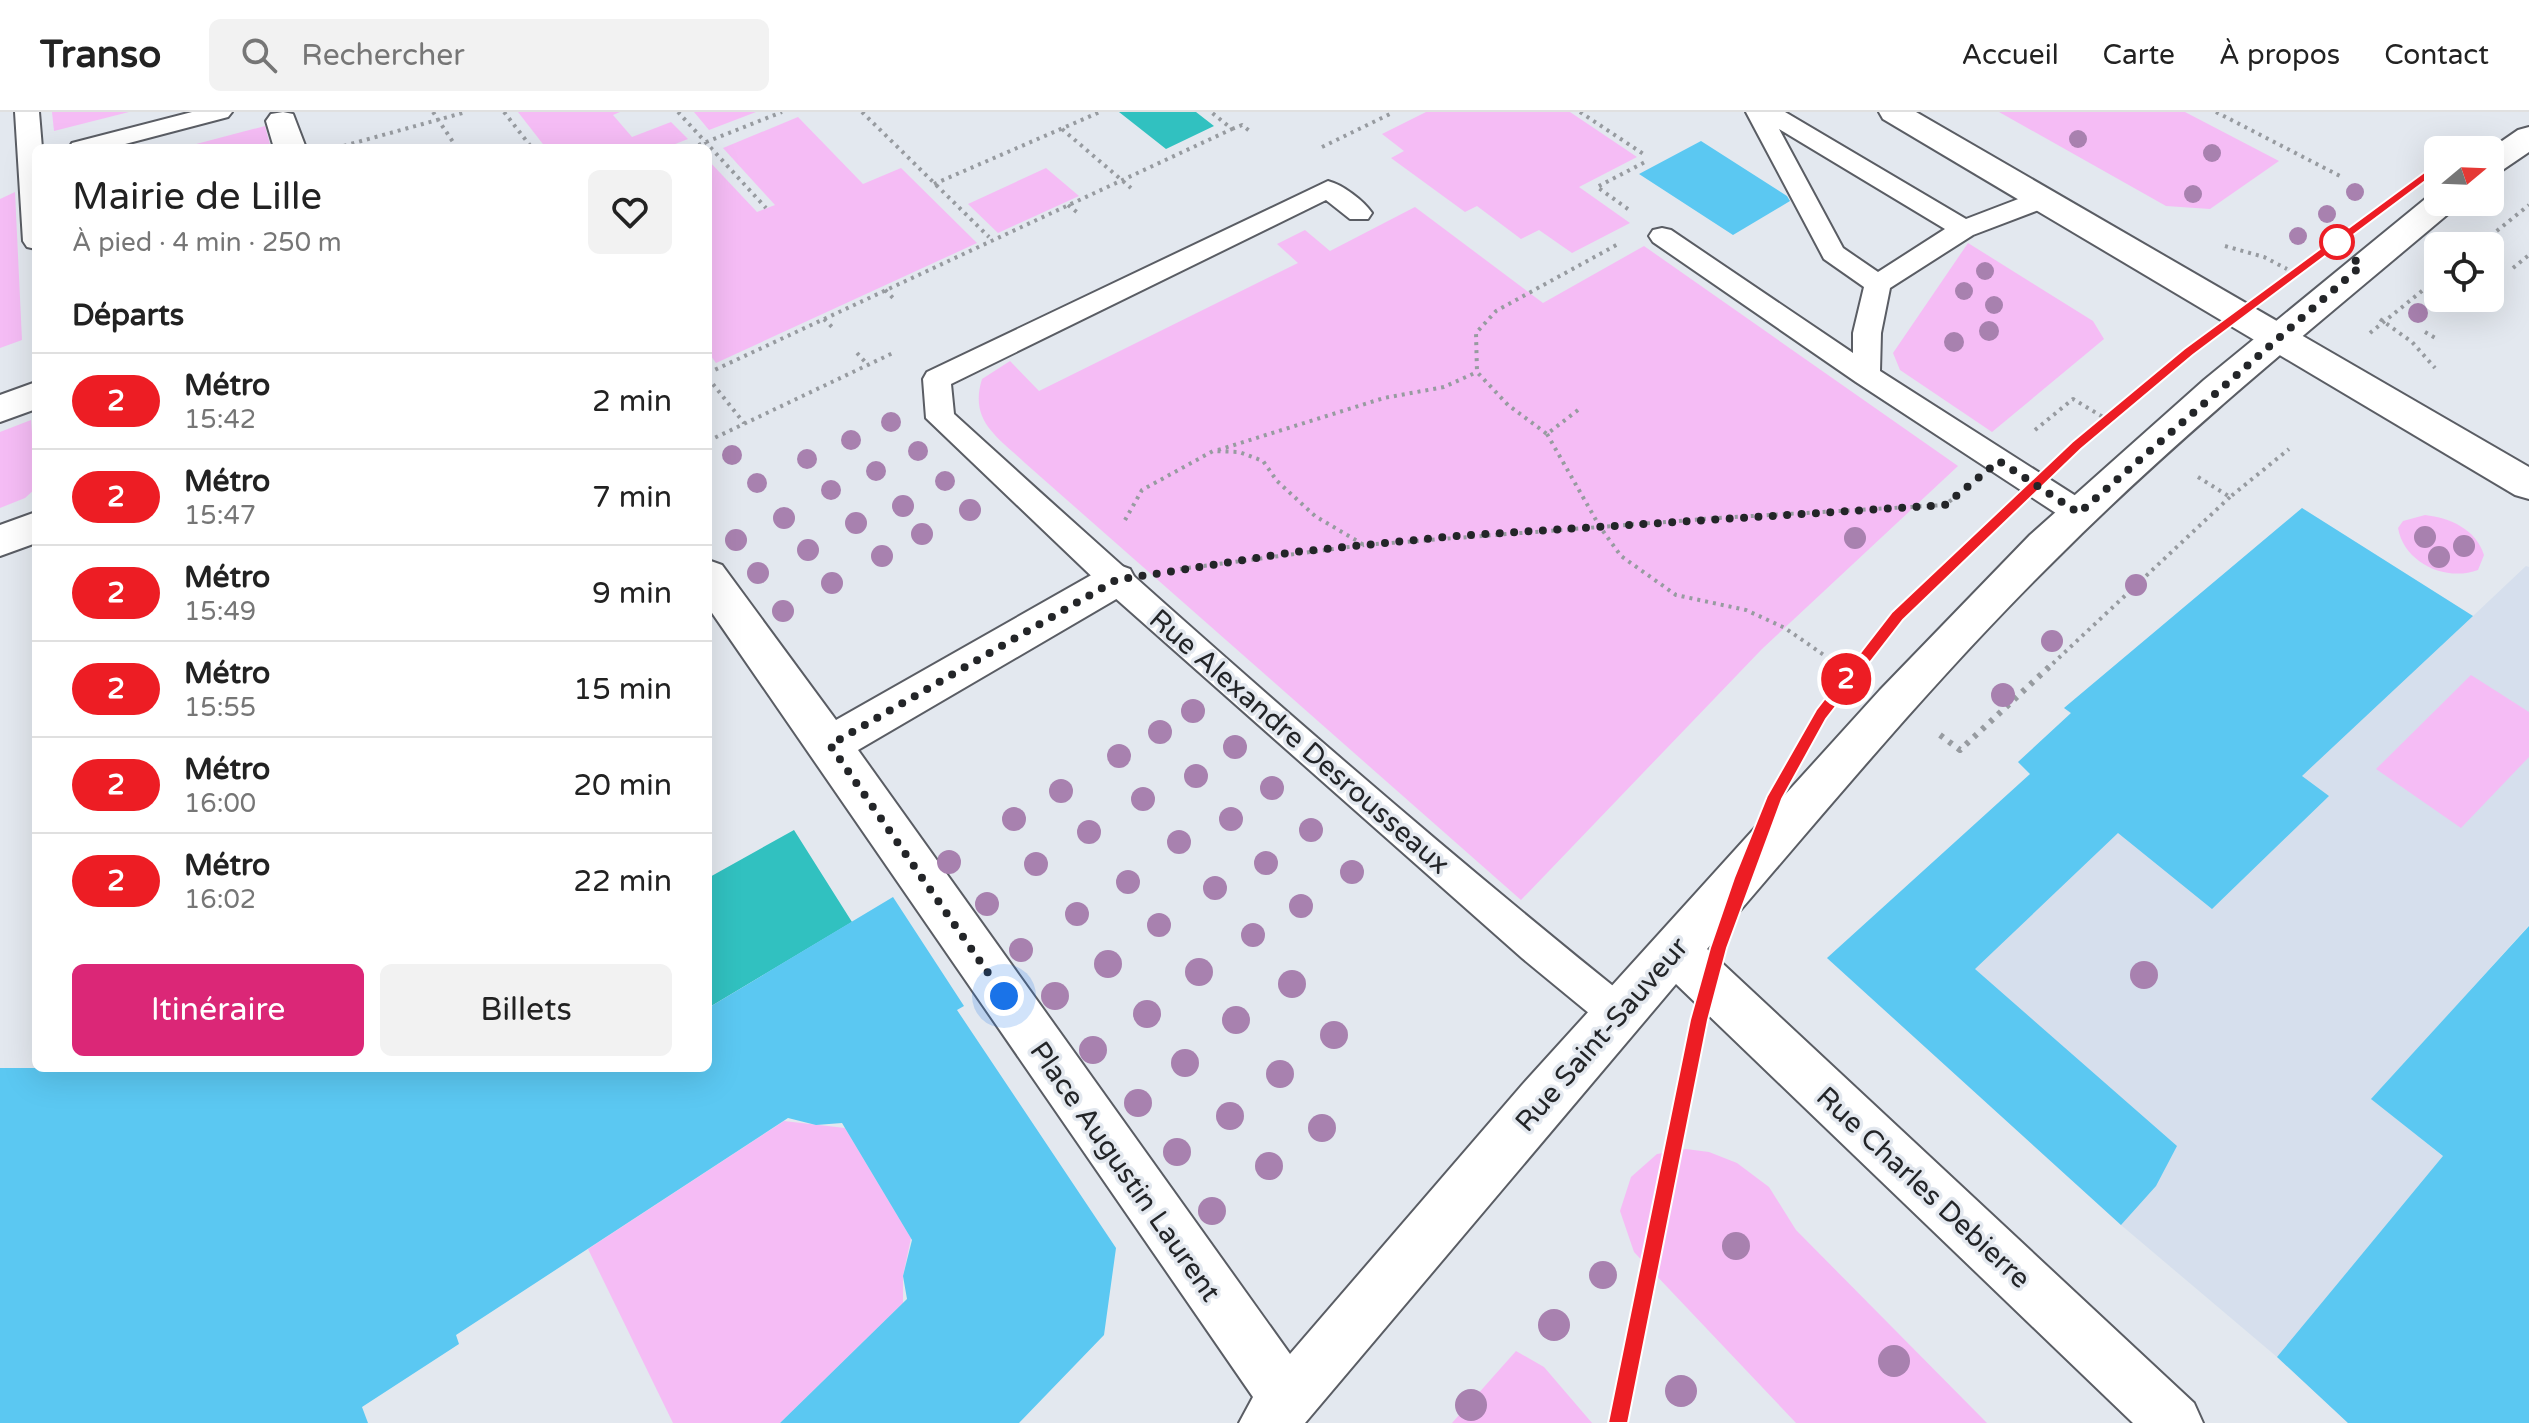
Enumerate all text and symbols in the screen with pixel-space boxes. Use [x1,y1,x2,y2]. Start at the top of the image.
search box [209,19,769,91]
text: Transo [40,32,161,78]
icon: search [237,33,281,77]
text: Rechercher [301,37,465,74]
text: Accueil [1961,38,2059,72]
text: Carte [2103,38,2175,72]
text: À propos [2219,38,2340,72]
text: Contact [2384,38,2489,72]
north arrow [2424,136,2504,216]
map controls [2424,136,2504,312]
button: heart [588,170,672,254]
text: Mairie de Lille [72,174,322,220]
unlabelled marker [2320,225,2354,259]
text: À pied · 4 min · 250 m [72,227,342,258]
button: locate [2424,232,2504,312]
text: Départs [72,297,184,334]
text: Métro [184,367,270,404]
text: 2 min [592,383,672,420]
text: 2 [107,384,125,418]
text: 15:42 [184,404,256,435]
text: Métro [184,463,270,500]
text: 7 min [592,479,672,516]
text: 2 [107,480,125,514]
text: 15:47 [184,500,256,531]
text: Métro [184,559,270,596]
text: 9 min [592,575,672,612]
text: 2 [107,576,125,610]
text: 15:49 [184,596,256,627]
street label: Rue Alexandre Desrousseaux [1142,602,1456,881]
line badge: 2 [1820,653,1872,705]
text: Métro [184,655,270,692]
text: 2 [1837,662,1855,696]
text: 15 min [573,671,672,708]
text: 2 [107,672,125,706]
text: 15:55 [184,692,256,723]
text: Métro [184,751,270,788]
text: 20 min [573,767,672,804]
text: 2 [107,768,125,802]
text: 16:00 [184,788,256,819]
text: Métro [184,847,270,884]
text: 22 min [573,863,672,900]
text: 2 [107,864,125,898]
text: 16:02 [184,884,256,915]
street label: Rue Saint-Sauveur [1508,930,1696,1139]
button: Itinéraire [72,964,364,1056]
button: Billets [380,964,672,1056]
your location [984,976,1024,1016]
street label: Place Augustin Laurent [1023,1035,1228,1308]
street label: Rue Charles Debierre [1809,1080,2037,1296]

